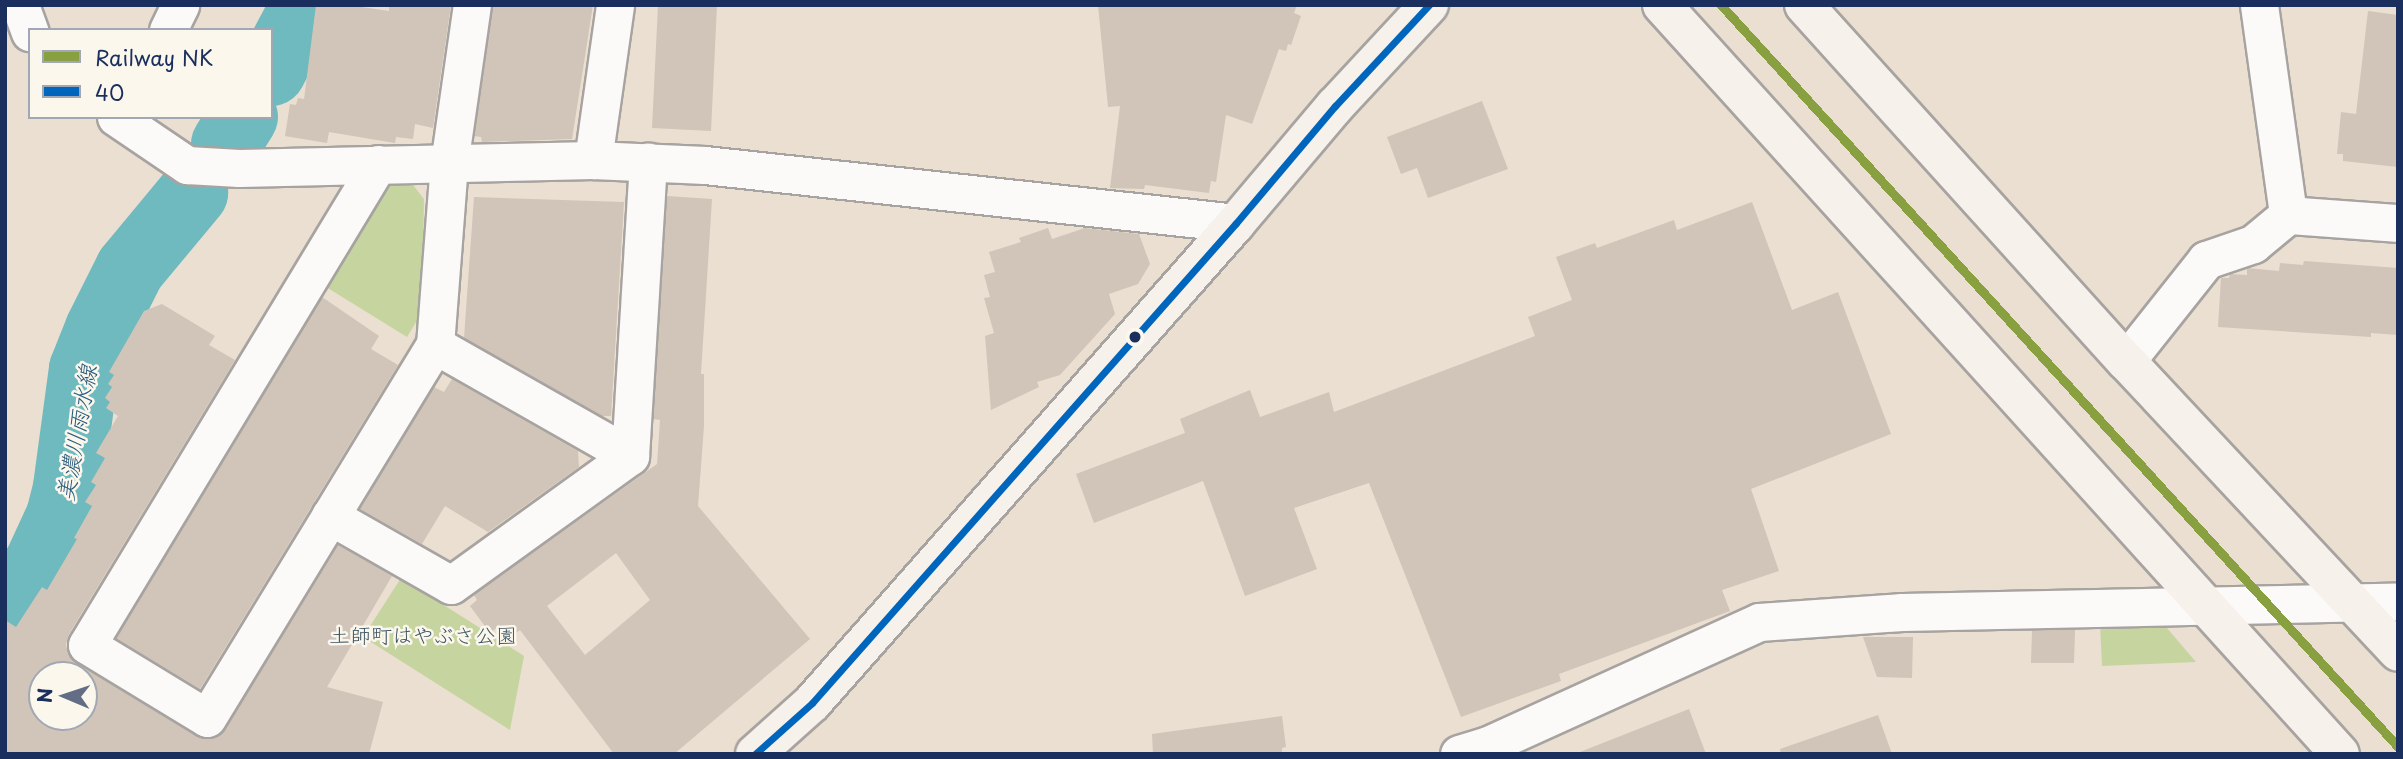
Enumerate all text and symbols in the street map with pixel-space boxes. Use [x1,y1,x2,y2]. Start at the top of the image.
legend [28,28,273,119]
text: Railway NK [95,41,213,73]
text: 40 [95,76,124,108]
unlabelled marker [1128,330,1142,344]
water label: 美濃川雨水線 [50,363,102,503]
park label: 土師町はやぶさ公園 [329,621,517,647]
north arrow [28,661,98,731]
text: N [30,687,58,703]

